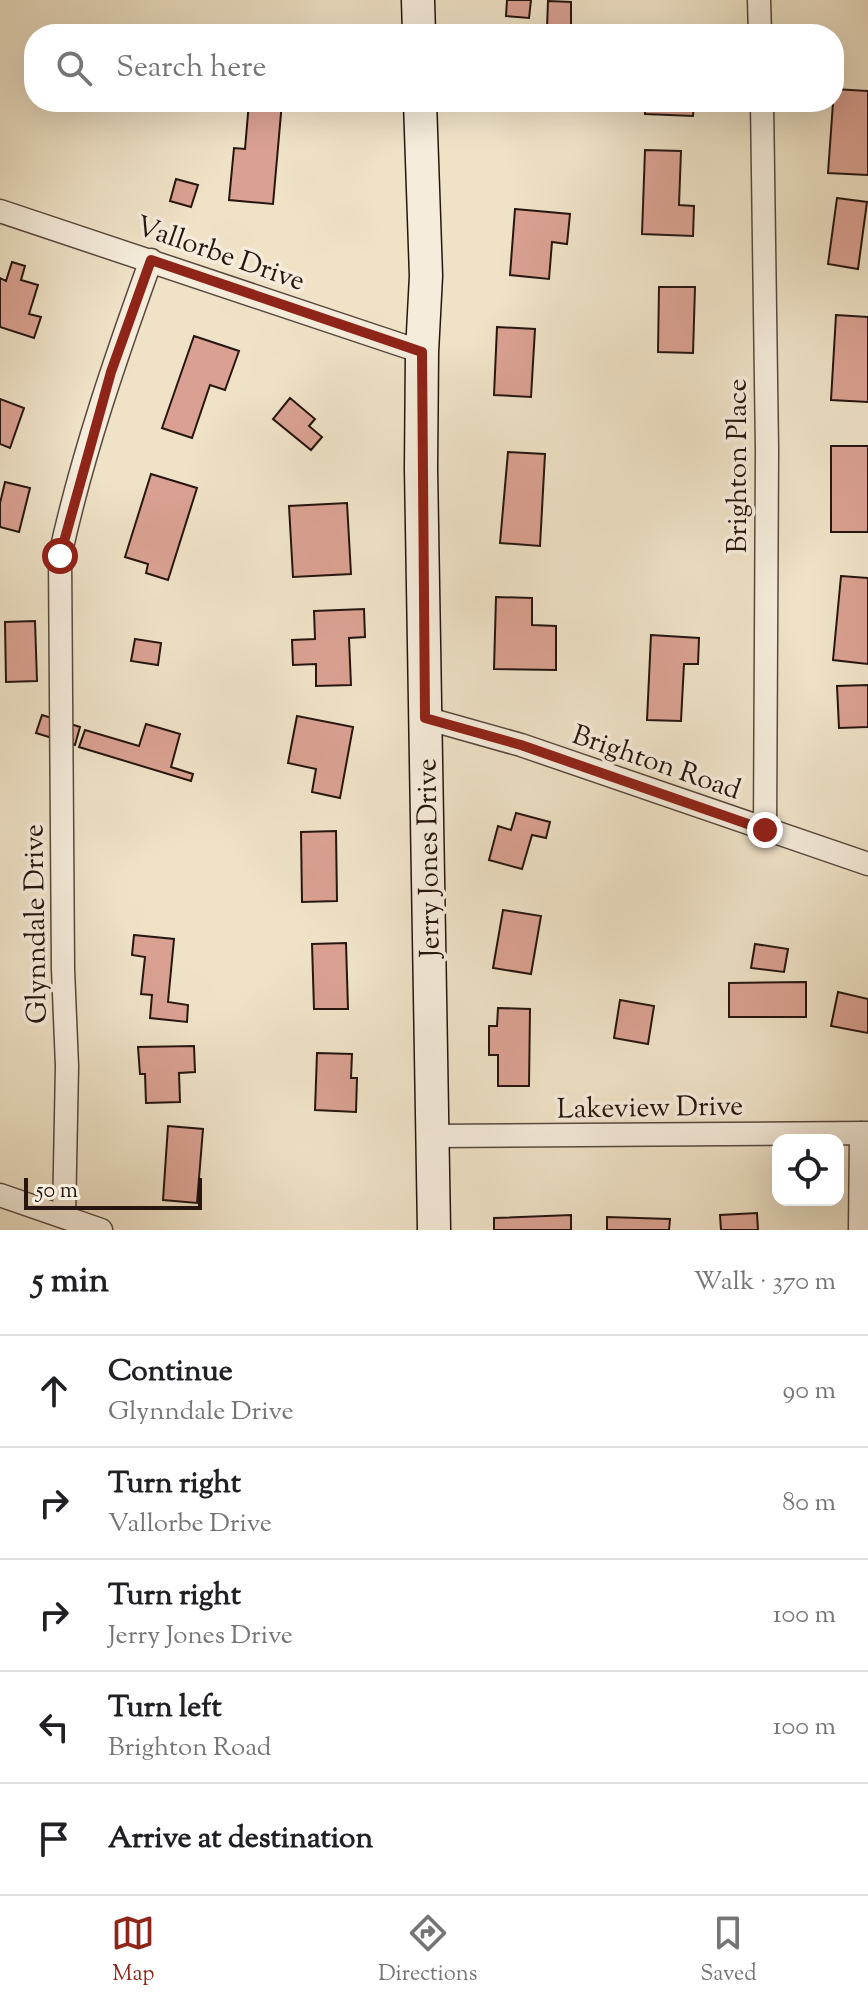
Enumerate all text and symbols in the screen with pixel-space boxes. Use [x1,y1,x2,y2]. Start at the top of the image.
search box [24,24,844,112]
icon: search [52,46,96,90]
text: Search here [116,47,266,90]
street label: Vallorbe Drive [130,207,310,302]
street label: Brighton Place [719,378,759,554]
route start [42,538,78,574]
street label: Brighton Road [566,716,746,811]
street label: Jerry Jones Drive [408,758,452,960]
route end [747,812,783,848]
street label: Glynndale Drive [15,824,59,1024]
street label: Lakeview Drive [556,1087,744,1131]
map controls [772,1134,844,1206]
button: locate [772,1134,844,1206]
scale bar [24,1174,202,1210]
text: 50 m [36,1176,78,1208]
text: 5 min [32,1258,109,1307]
text: Walk · 370 m [694,1264,836,1301]
text: Continue [108,1351,233,1394]
icon: ahead [32,1369,76,1413]
text: 90 m [783,1373,836,1410]
text: Glynndale Drive [108,1394,294,1431]
text: Turn right [108,1463,241,1506]
icon: right [32,1481,76,1525]
text: 80 m [782,1485,836,1522]
text: Vallorbe Drive [108,1506,272,1543]
text: Turn right [108,1575,241,1618]
icon: right [32,1593,76,1637]
text: 100 m [773,1597,836,1634]
text: Jerry Jones Drive [108,1618,293,1655]
text: Turn left [108,1687,222,1730]
icon: left [32,1705,76,1749]
text: 100 m [773,1709,836,1746]
text: Brighton Road [108,1730,272,1767]
icon: arrive [32,1817,76,1861]
text: Arrive at destination [108,1818,373,1861]
tab: Map [111,1911,155,1991]
tab: Directions [378,1911,477,1991]
tab: Saved [700,1911,757,1991]

